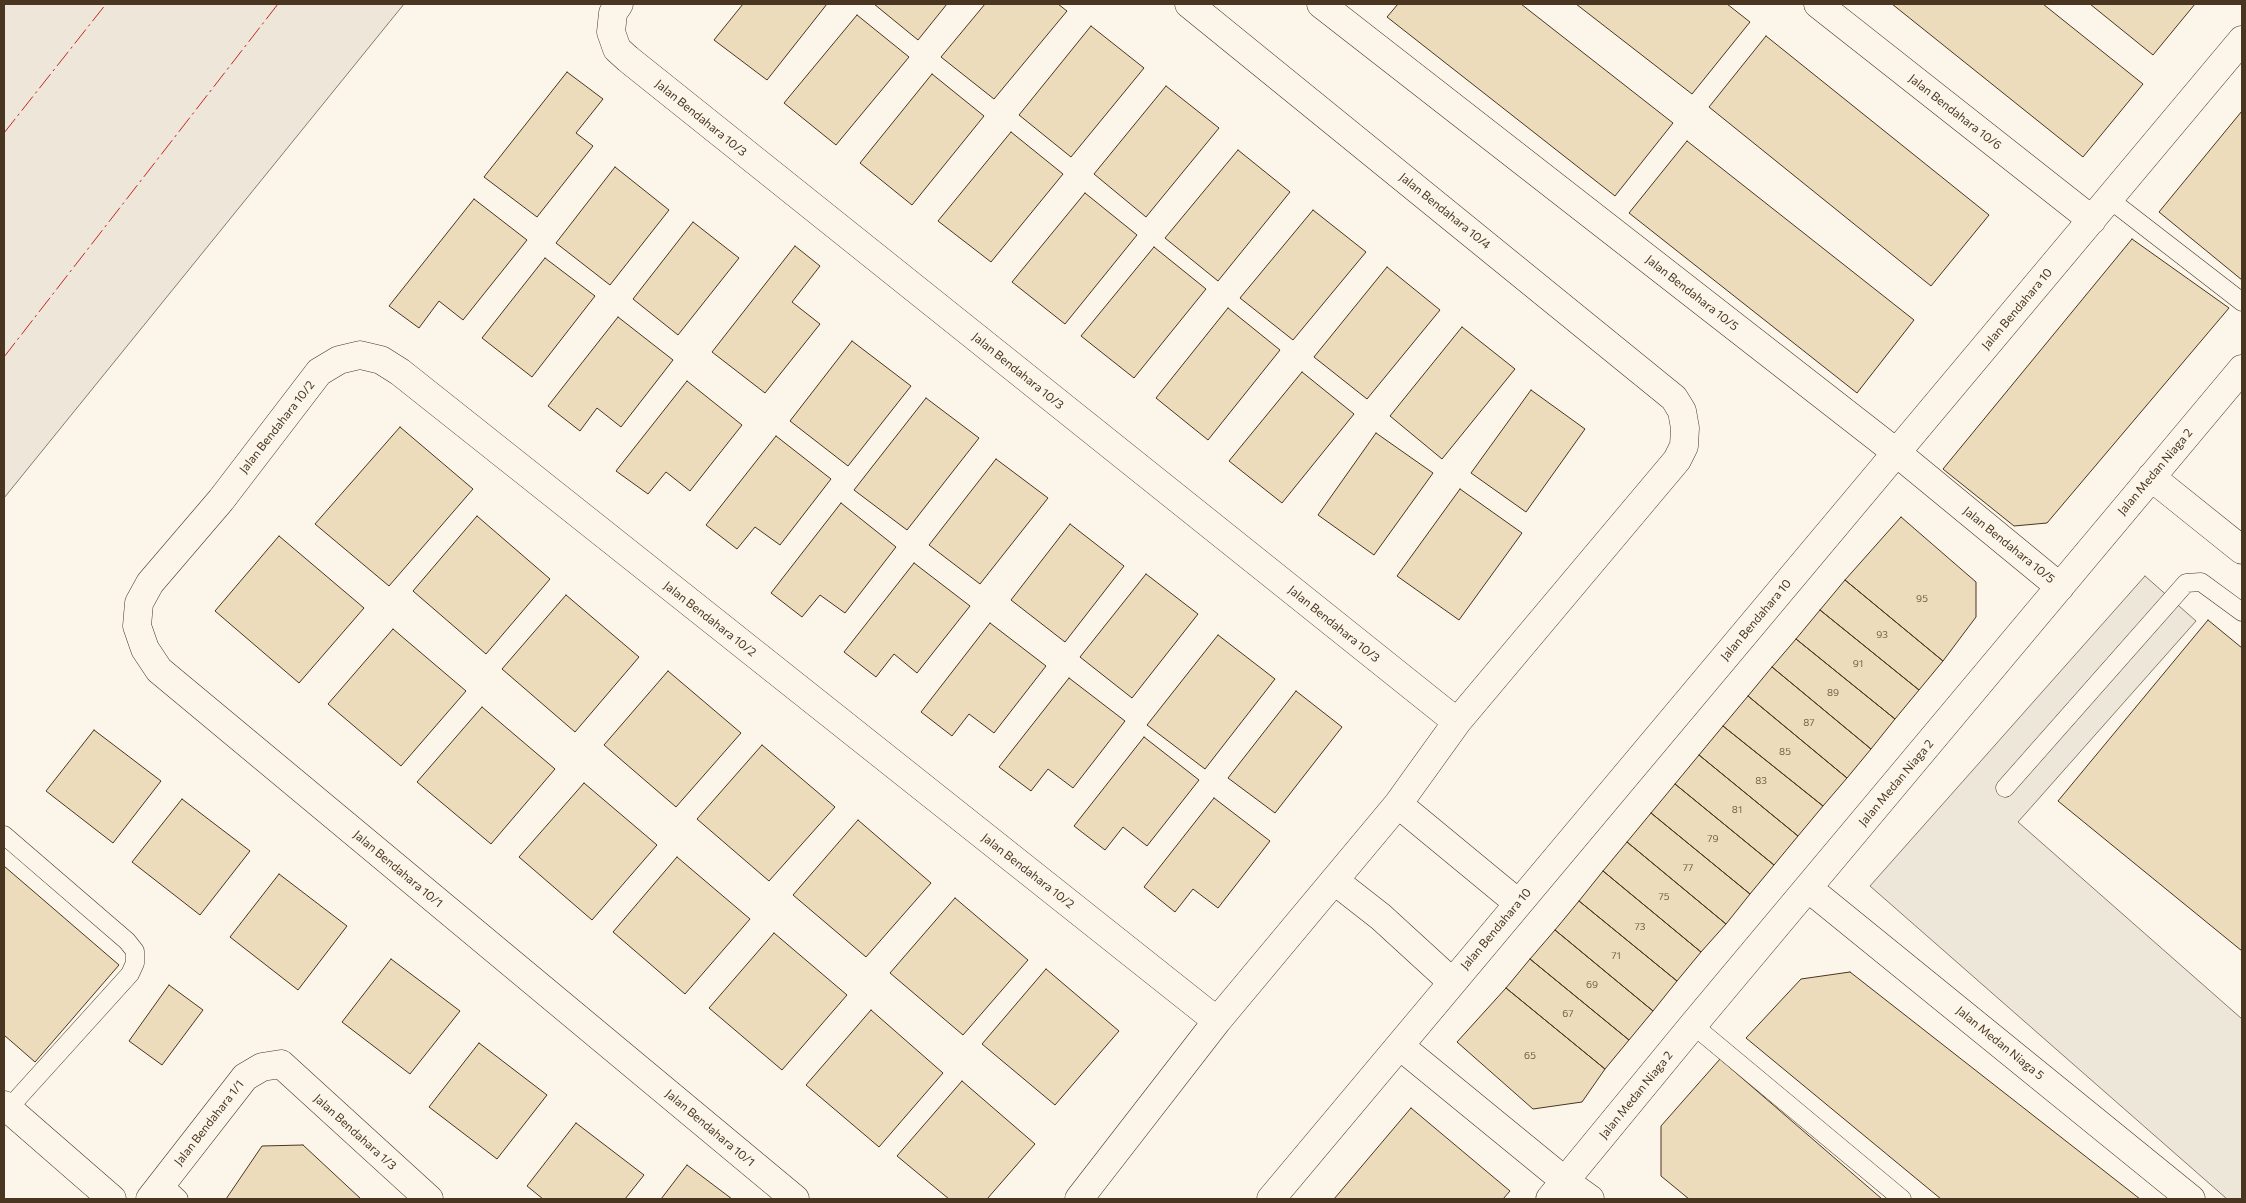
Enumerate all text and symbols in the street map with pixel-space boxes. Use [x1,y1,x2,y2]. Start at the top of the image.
street label: Jalan Bendahara 10/6 [1906,71,2004,153]
street label: Jalan Bendahara 10/3 [652,77,750,159]
street label: Jalan Bendahara 10/4 [1396,170,1494,252]
street label: Jalan Bendahara 10/5 [1643,252,1741,334]
street label: Jalan Bendahara 10 [1979,265,2055,353]
street label: Jalan Bendahara 10/3 [969,330,1067,412]
street label: Jalan Bendahara 10/2 [236,378,318,476]
street label: Jalan Medan Niaga 2 [2115,426,2195,518]
street label: Jalan Bendahara 10/5 [1960,504,2058,586]
street label: Jalan Bendahara 10 [1718,576,1794,664]
street label: Jalan Bendahara 10/2 [661,578,759,660]
street label: Jalan Bendahara 10/3 [1285,583,1383,665]
house number: 95 [1916,593,1928,605]
house number: 93 [1876,629,1888,641]
house number: 91 [1853,658,1863,670]
house number: 89 [1827,687,1839,699]
house number: 87 [1803,717,1815,729]
street label: Jalan Medan Niaga 2 [1856,737,1936,829]
house number: 85 [1779,746,1791,758]
house number: 83 [1755,775,1767,787]
house number: 81 [1732,804,1742,816]
street label: Jalan Bendahara 10/1 [350,827,446,911]
street label: Jalan Bendahara 10/2 [979,830,1077,912]
house number: 79 [1707,833,1719,845]
house number: 77 [1683,862,1693,874]
street label: Jalan Bendahara 10 [1458,885,1534,973]
house number: 75 [1659,891,1669,903]
house number: 73 [1635,921,1645,933]
house number: 71 [1611,950,1621,962]
house number: 69 [1586,979,1598,991]
street label: Jalan Medan Niaga 5 [1953,1003,2047,1083]
house number: 67 [1562,1008,1574,1020]
street label: Jalan Medan Niaga 2 [1596,1048,1676,1142]
house number: 65 [1524,1050,1536,1062]
street label: Jalan Bendahara 1/1 [171,1077,247,1169]
street label: Jalan Bendahara 10/1 [662,1086,758,1170]
street label: Jalan Bendahara 1/3 [311,1091,399,1173]

